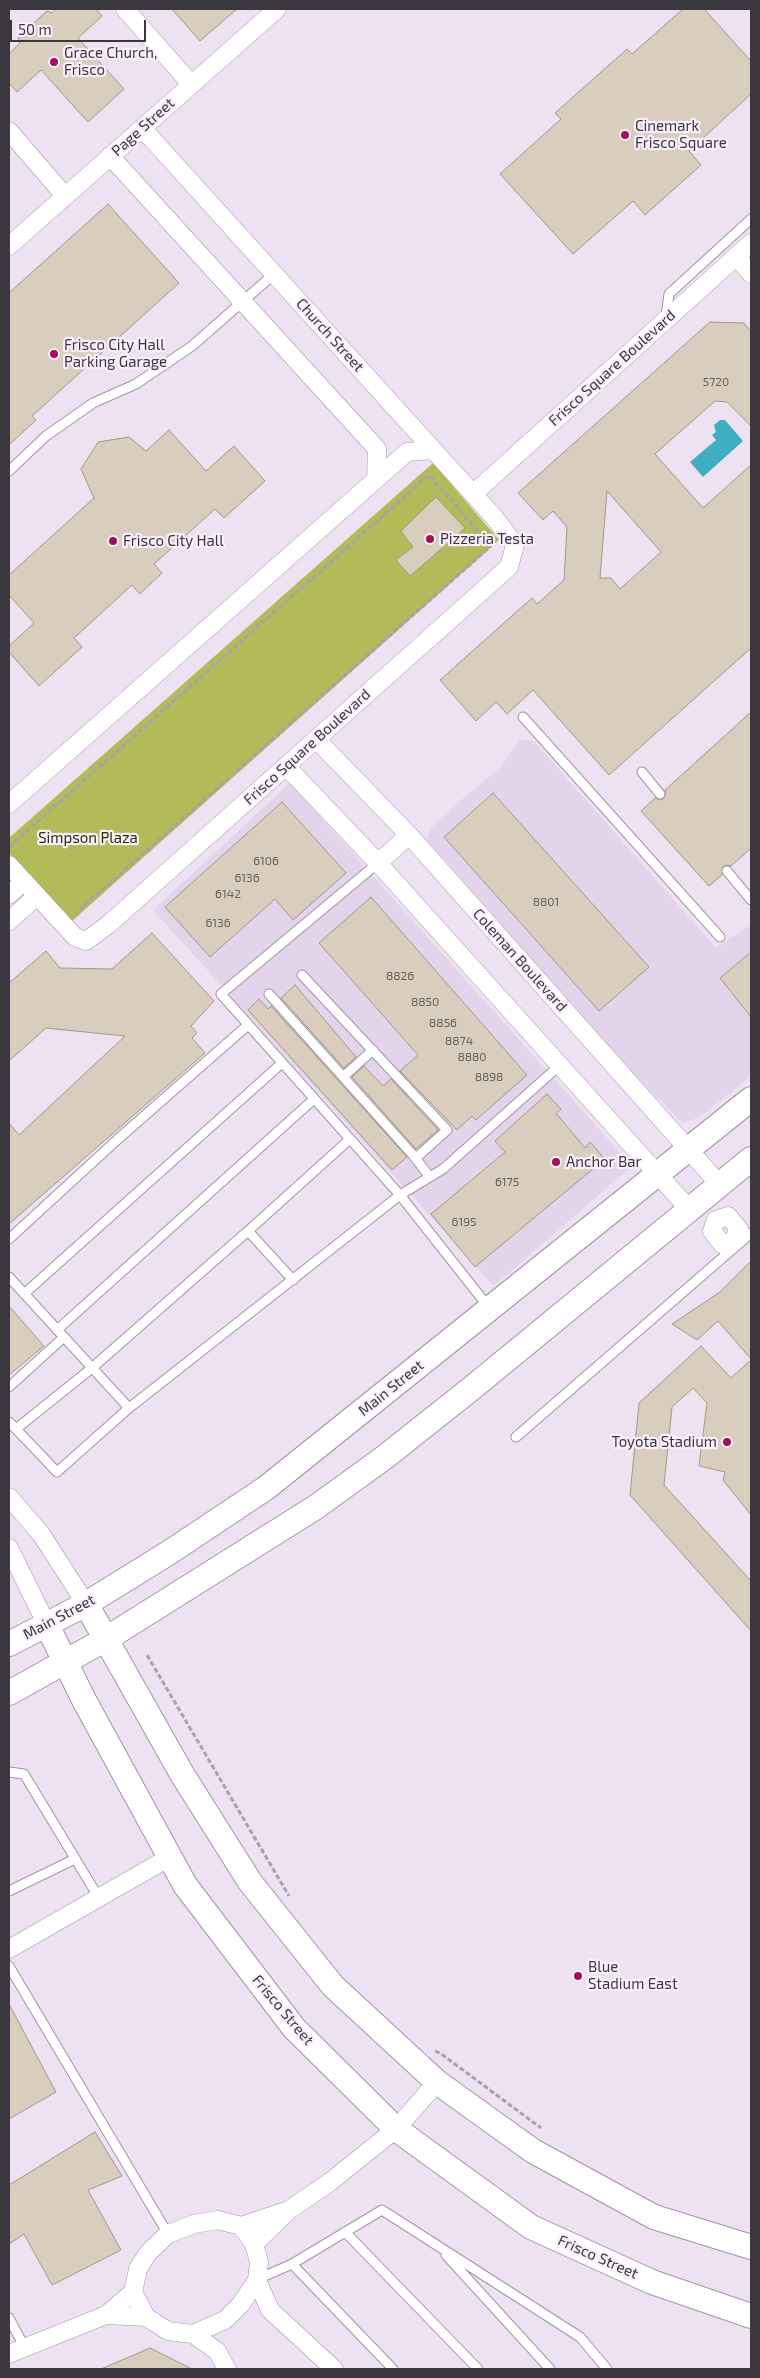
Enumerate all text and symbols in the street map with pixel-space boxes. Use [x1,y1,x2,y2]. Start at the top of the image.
scale bar [12,10,149,42]
text: 50 m [18,20,52,38]
place label: Grace Church, Frisco [64,44,157,79]
marker: Grace Church, Frisco [48,56,60,68]
street label: Page Street [108,94,178,160]
place label: Cinemark Frisco Square [635,117,727,152]
marker: Cinemark Frisco Square [619,129,631,141]
street label: Church Street [292,295,368,375]
street label: Frisco Square Boulevard [545,306,679,430]
place label: Frisco City Hall Parking Garage [64,336,167,371]
marker: Frisco City Hall Parking Garage [48,348,60,360]
house number: 5720 [703,375,729,389]
place label: Pizzeria Testa [440,530,534,548]
place label: Frisco City Hall [123,532,224,550]
marker: Pizzeria Testa [424,533,436,545]
marker: Frisco City Hall [107,535,119,547]
street label: Frisco Square Boulevard [240,685,374,809]
park label: Simpson Plaza [38,829,138,847]
house number: 6106 [253,854,279,868]
house number: 6136 [234,871,260,885]
house number: 6142 [215,887,241,901]
house number: 8801 [533,895,559,909]
street label: Coleman Boulevard [469,905,571,1015]
house number: 6136 [205,916,231,930]
house number: 8826 [386,969,414,983]
house number: 8850 [411,995,439,1009]
house number: 8856 [429,1016,457,1030]
house number: 8874 [445,1034,473,1048]
house number: 8880 [457,1050,487,1064]
house number: 8898 [475,1070,503,1084]
place label: Anchor Bar [566,1153,642,1171]
marker: Anchor Bar [550,1156,562,1168]
house number: 6175 [495,1175,519,1189]
house number: 6195 [452,1215,476,1229]
street label: Main Street [355,1356,427,1420]
place label: Toyota Stadium [612,1433,717,1451]
marker: Toyota Stadium [721,1436,733,1448]
street label: Main Street [20,1591,98,1643]
place label: Blue Stadium East [588,1958,678,1993]
marker: Blue Stadium East [572,1970,584,1982]
street label: Frisco Street [248,1971,318,2049]
street label: Frisco Street [555,2231,641,2283]

